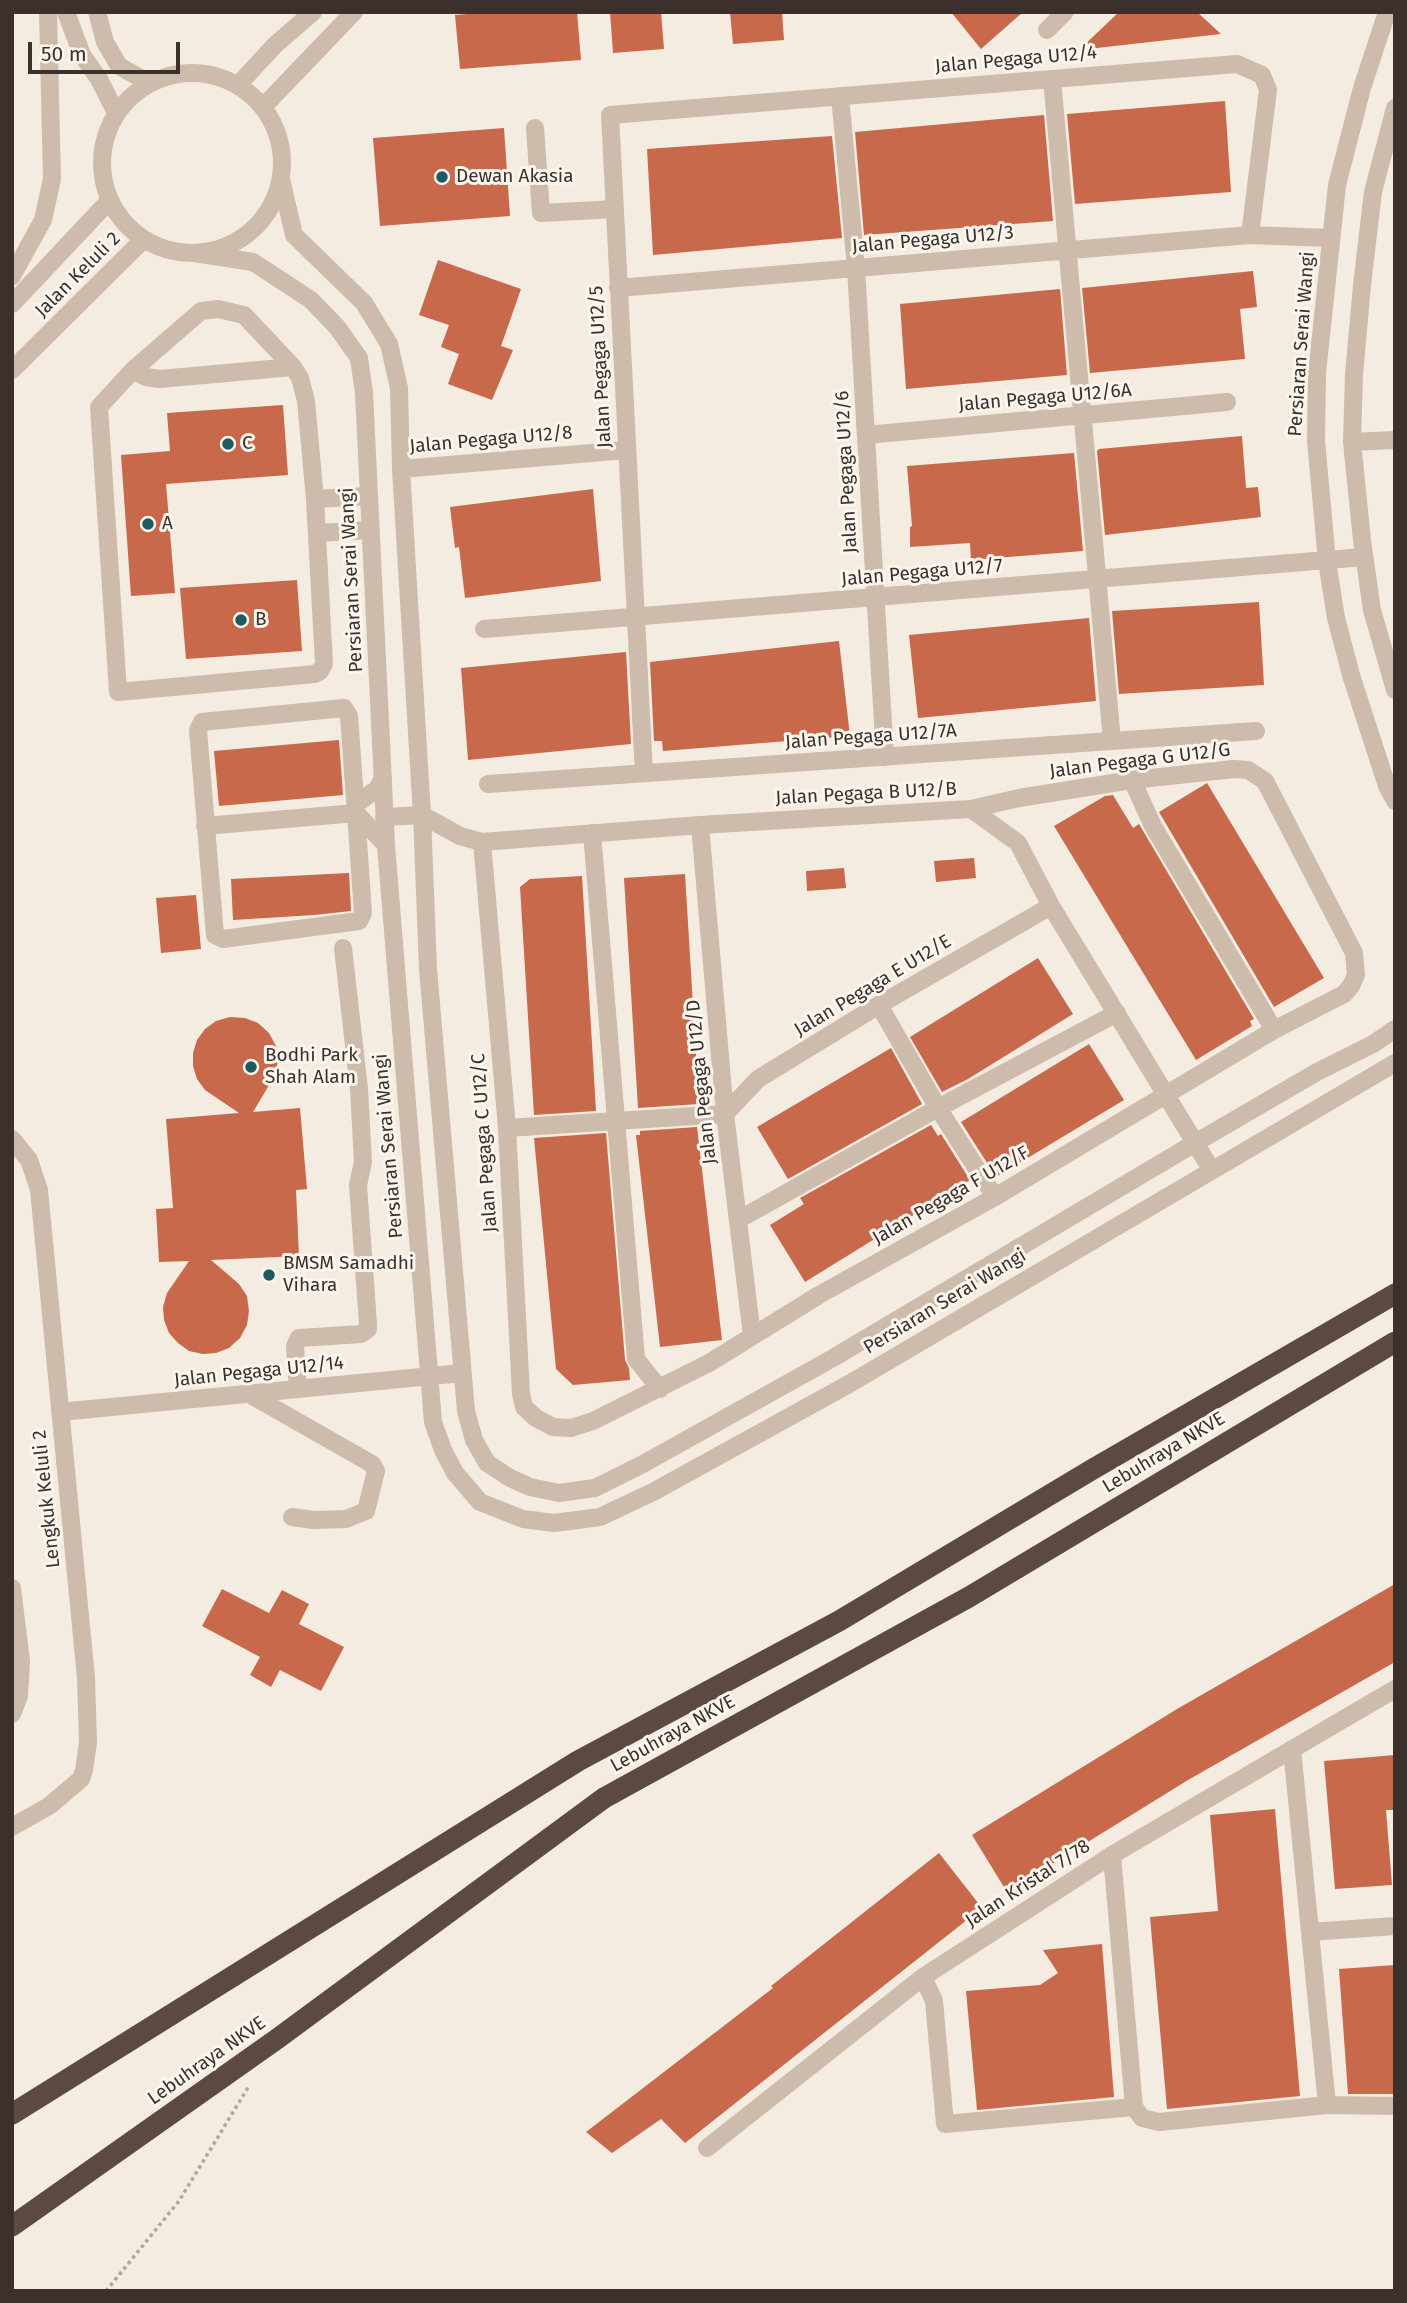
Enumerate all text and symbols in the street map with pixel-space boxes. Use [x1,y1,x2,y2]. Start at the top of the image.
scale bar [32,28,184,72]
text: 50 m [41,41,87,67]
street label: Jalan Pegaga U12/4 [934,42,1098,78]
place label: Dewan Akasia [456,166,574,188]
marker: Dewan Akasia [434,169,450,185]
street label: Jalan Pegaga U12/3 [851,222,1015,258]
street label: Jalan Keluli 2 [31,228,125,322]
street label: Persiaran Serai Wangi [1284,251,1320,437]
street label: Jalan Pegaga U12/5 [585,285,617,449]
street label: Jalan Pegaga U12/6A [957,379,1133,417]
street label: Jalan Pegaga U12/6 [831,390,863,554]
street label: Jalan Pegaga U12/8 [409,422,573,458]
place label: C [242,433,253,455]
marker: C [220,436,236,452]
street label: Persiaran Serai Wangi [336,487,368,673]
place label: A [162,513,173,535]
marker: A [140,516,156,532]
street label: Jalan Pegaga U12/7 [840,555,1004,591]
place label: B [255,609,267,631]
marker: B [233,612,249,628]
street label: Jalan Pegaga U12/7A [784,720,958,754]
street label: Jalan Pegaga G U12/G [1048,739,1232,783]
street label: Jalan Pegaga B U12/B [775,778,957,810]
street label: Jalan Pegaga E U12/E [791,930,955,1042]
street label: Jalan Pegaga U12/D [682,998,722,1166]
place label: Bodhi Park Shah Alam [265,1045,358,1089]
street label: Persiaran Serai Wangi [370,1053,408,1239]
street label: Jalan Pegaga C U12/C [467,1053,503,1233]
marker: Bodhi Park Shah Alam [243,1059,259,1075]
street label: Jalan Pegaga F U12/F [869,1142,1033,1250]
street label: Persiaran Serai Wangi [860,1244,1030,1360]
place label: BMSM Samadhi Vihara [283,1253,414,1297]
marker: BMSM Samadhi Vihara [261,1267,277,1283]
street label: Jalan Pegaga U12/14 [173,1352,345,1392]
street label: Lebuhraya NKVE [1099,1407,1229,1499]
street label: Lengkuk Keluli 2 [28,1429,66,1569]
street label: Lebuhraya NKVE [607,1690,739,1778]
street label: Jalan Kristal 7/78 [961,1835,1095,1933]
street label: Lebuhraya NKVE [144,2012,270,2110]

